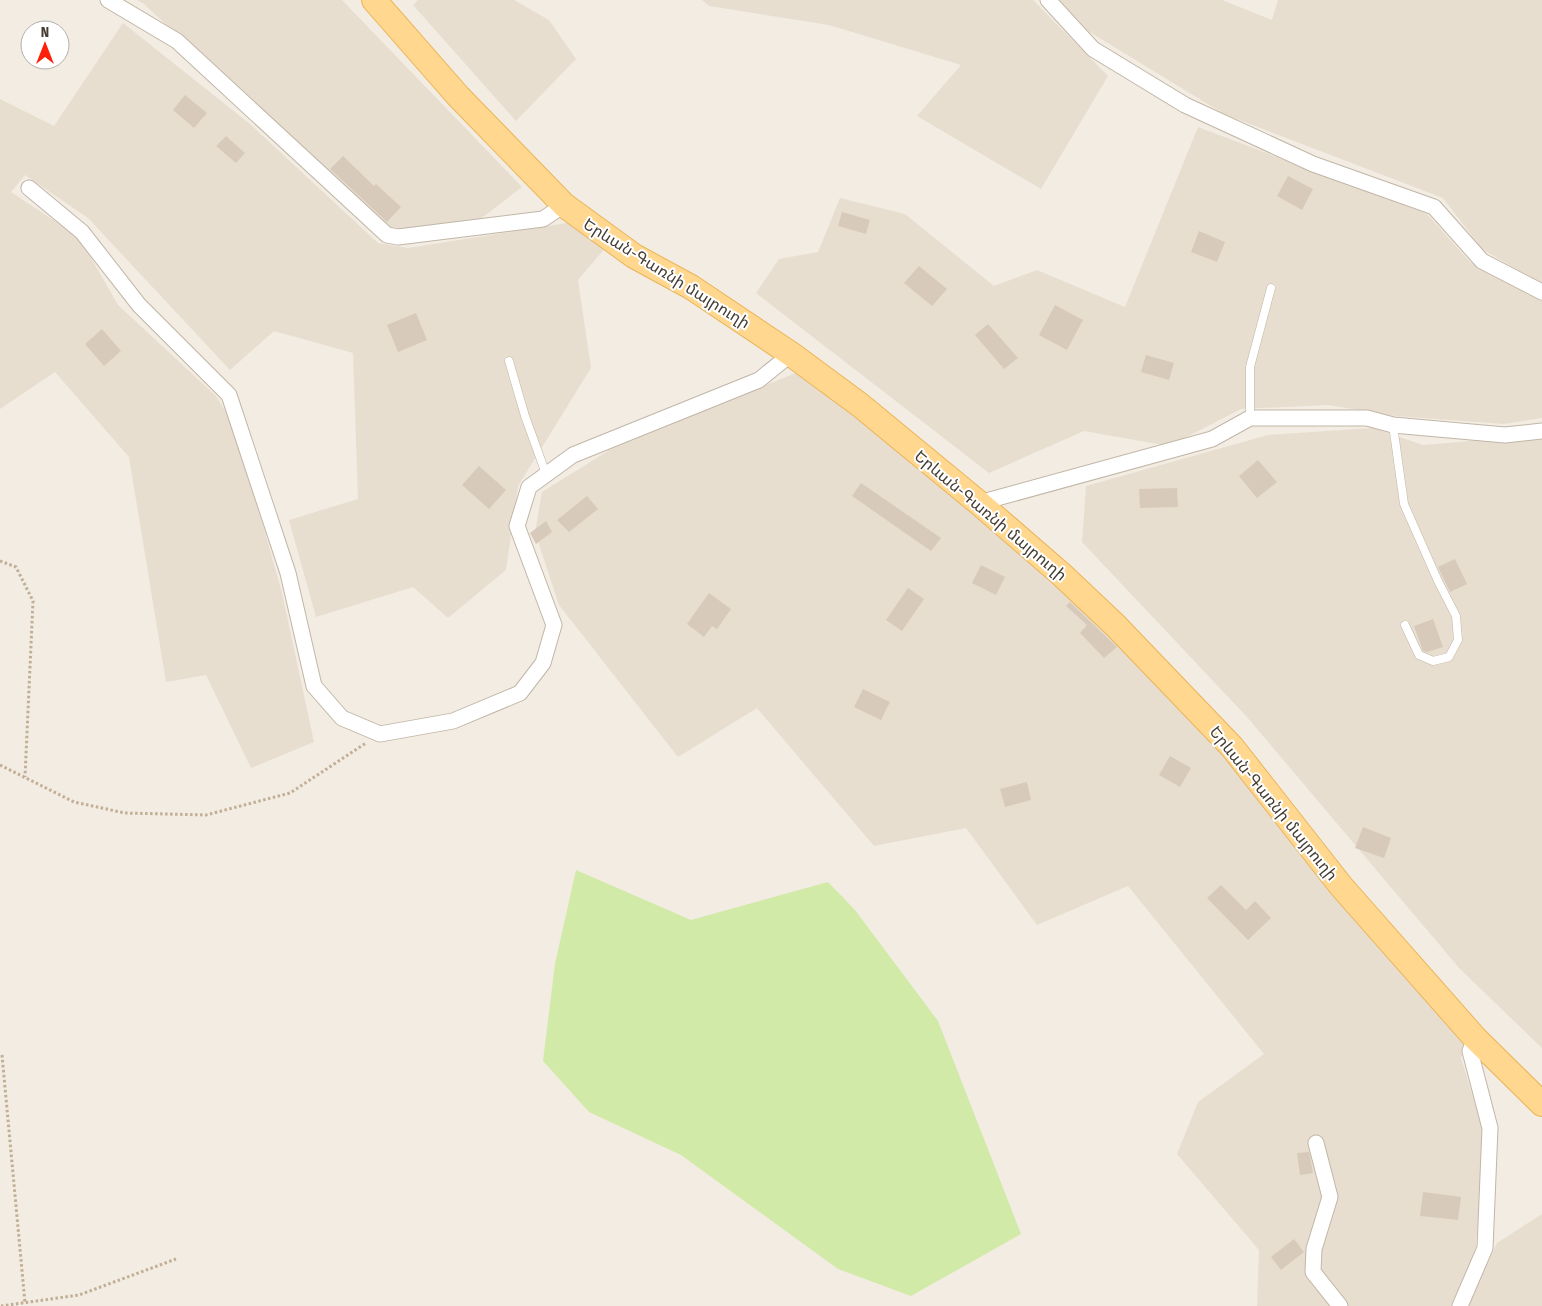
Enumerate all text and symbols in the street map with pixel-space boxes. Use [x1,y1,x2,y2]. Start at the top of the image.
north arrow [20,20,70,70]
text: N [41,24,49,41]
street label: Երևան-Գառնի մայրուղի [580,214,754,333]
street label: Երևան-Գառնի մայրուղի [911,446,1071,585]
street label: Երևան-Գառնի մայրուղի [1206,722,1342,884]

